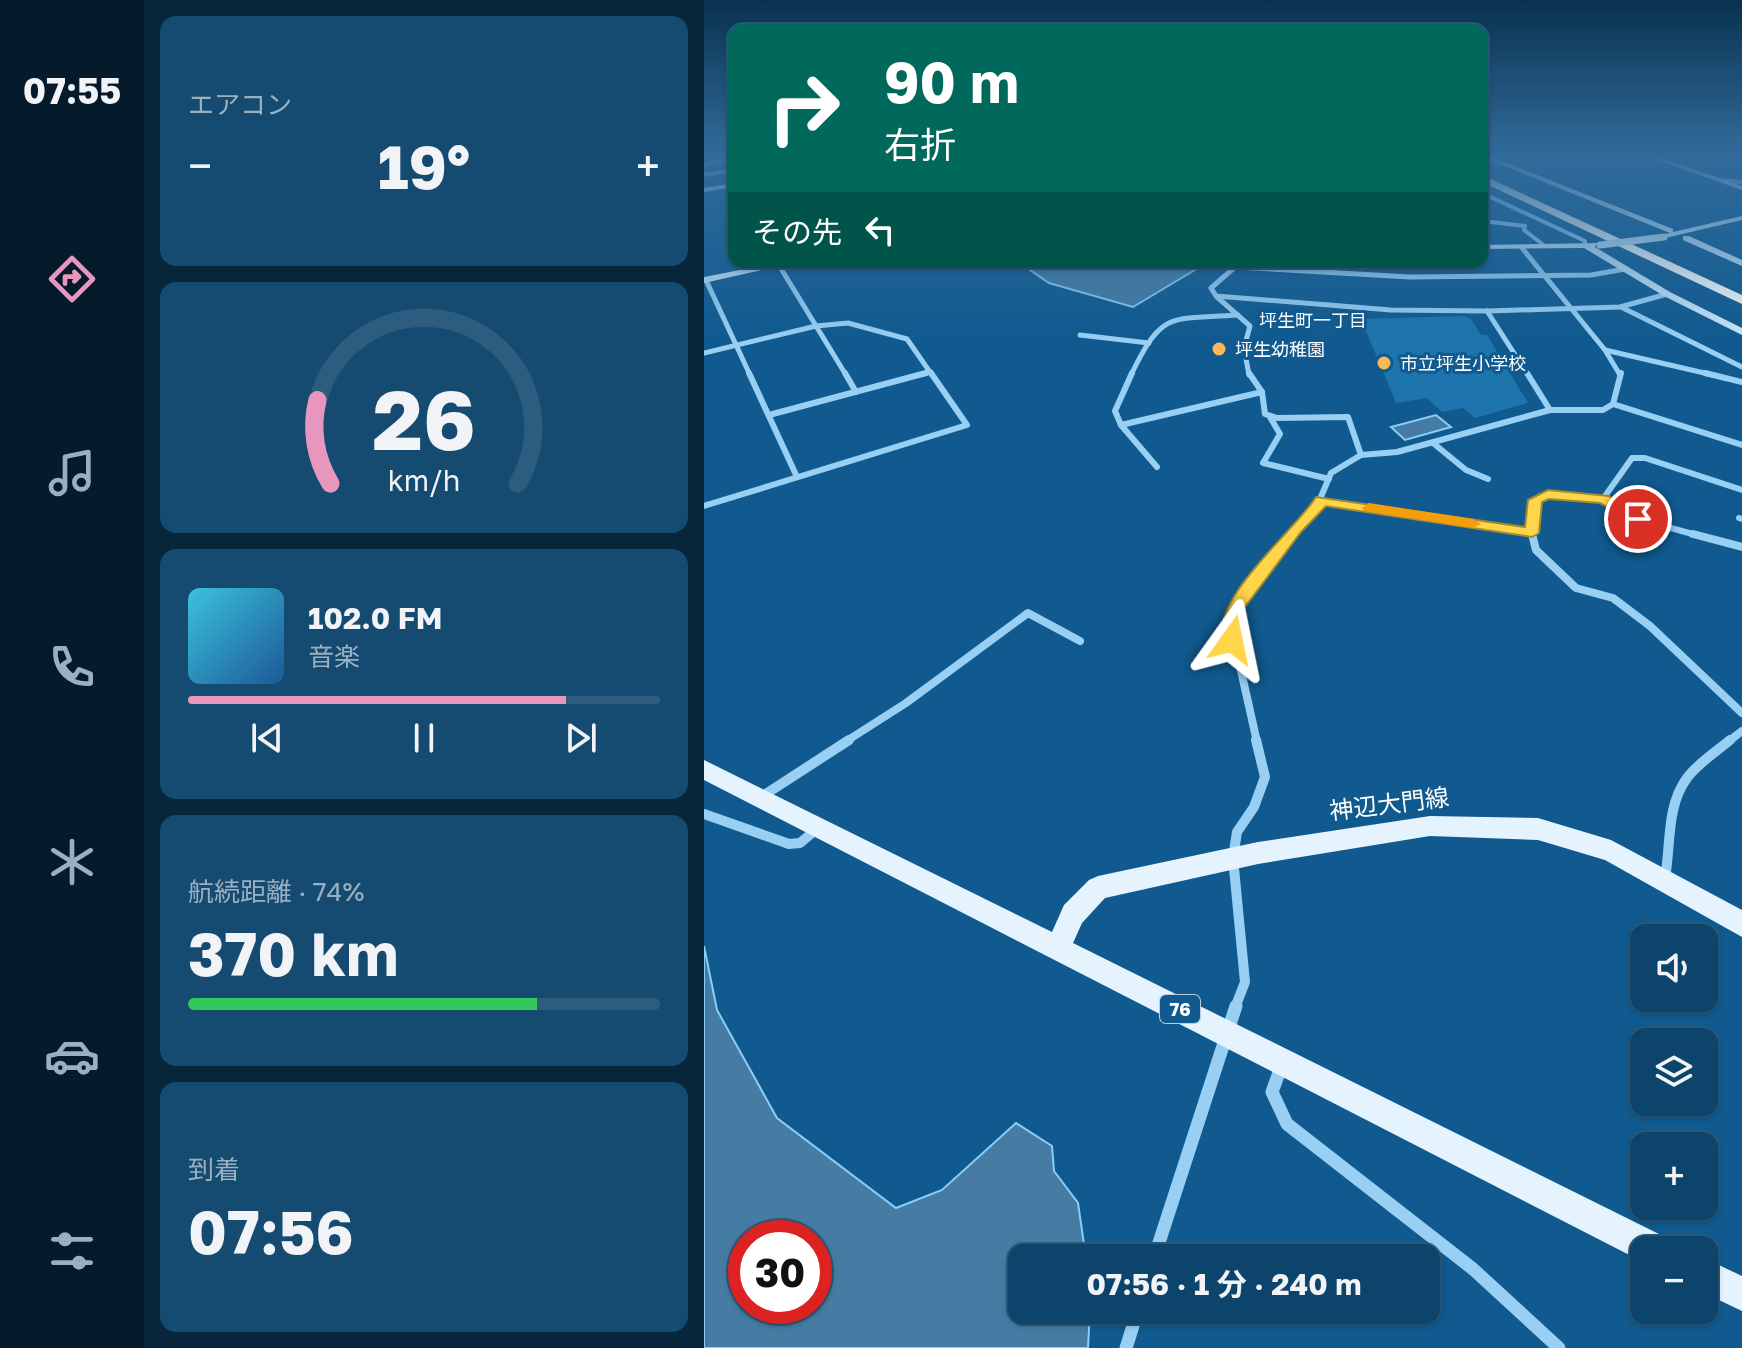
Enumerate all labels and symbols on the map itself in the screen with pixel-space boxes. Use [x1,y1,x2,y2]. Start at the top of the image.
district label: 坪生町一丁目 [1259,309,1367,331]
place label: 坪生幼稚園 [1235,338,1325,360]
marker: 坪生幼稚園 [1210,340,1228,358]
place label: 市立坪生小学校 [1400,352,1526,374]
marker: 市立坪生小学校 [1375,354,1393,372]
pin [1604,485,1672,553]
position arrow [1190,598,1274,682]
street label: 神辺大門線 [1328,781,1450,825]
road number: 76 [1160,995,1200,1023]
speed limit sign: 30 [728,1220,832,1324]

